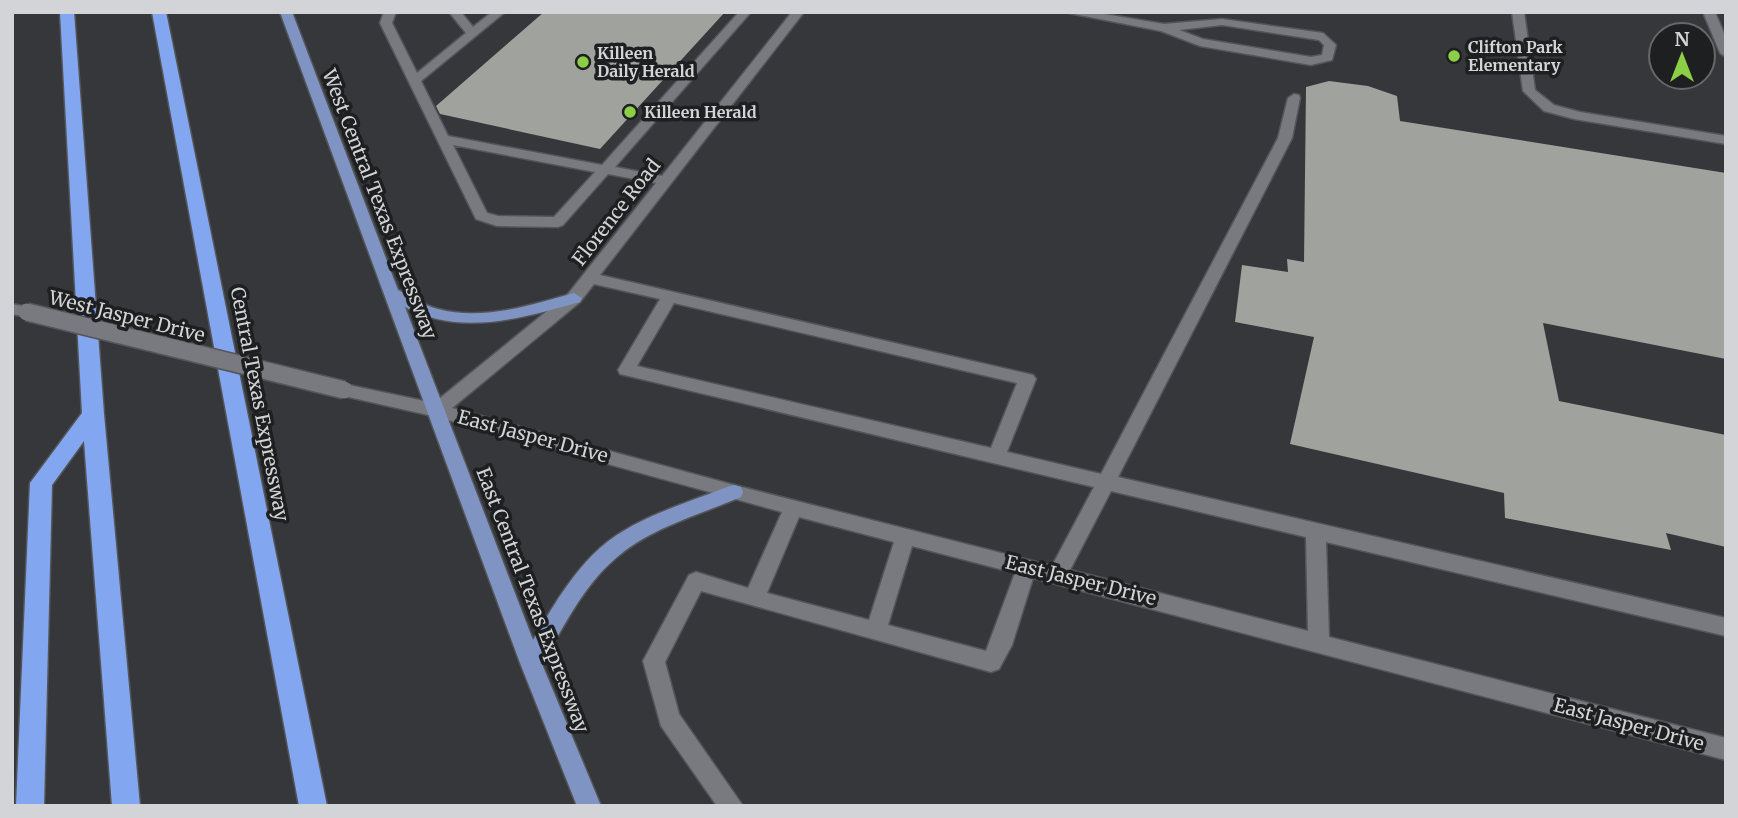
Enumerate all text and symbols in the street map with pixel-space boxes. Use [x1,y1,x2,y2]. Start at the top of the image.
north arrow [1647,21,1717,91]
text: N [1674,27,1690,51]
place label: Clifton Park Elementary [1468,37,1563,75]
place label: Killeen Daily Herald [597,43,695,81]
marker: Clifton Park Elementary [1446,48,1462,64]
marker: Killeen Daily Herald [575,54,591,70]
street label: West Central Texas Expressway [317,65,443,342]
place label: Killeen Herald [644,102,757,122]
marker: Killeen Herald [622,104,638,120]
street label: Florence Road [567,154,665,270]
street label: West Jasper Drive [46,285,208,347]
street label: Central Texas Expressway [226,285,294,523]
street label: East Jasper Drive [455,404,611,468]
street label: East Central Texas Expressway [471,464,595,736]
street label: East Jasper Drive [1003,550,1159,610]
street label: East Jasper Drive [1551,692,1707,756]

